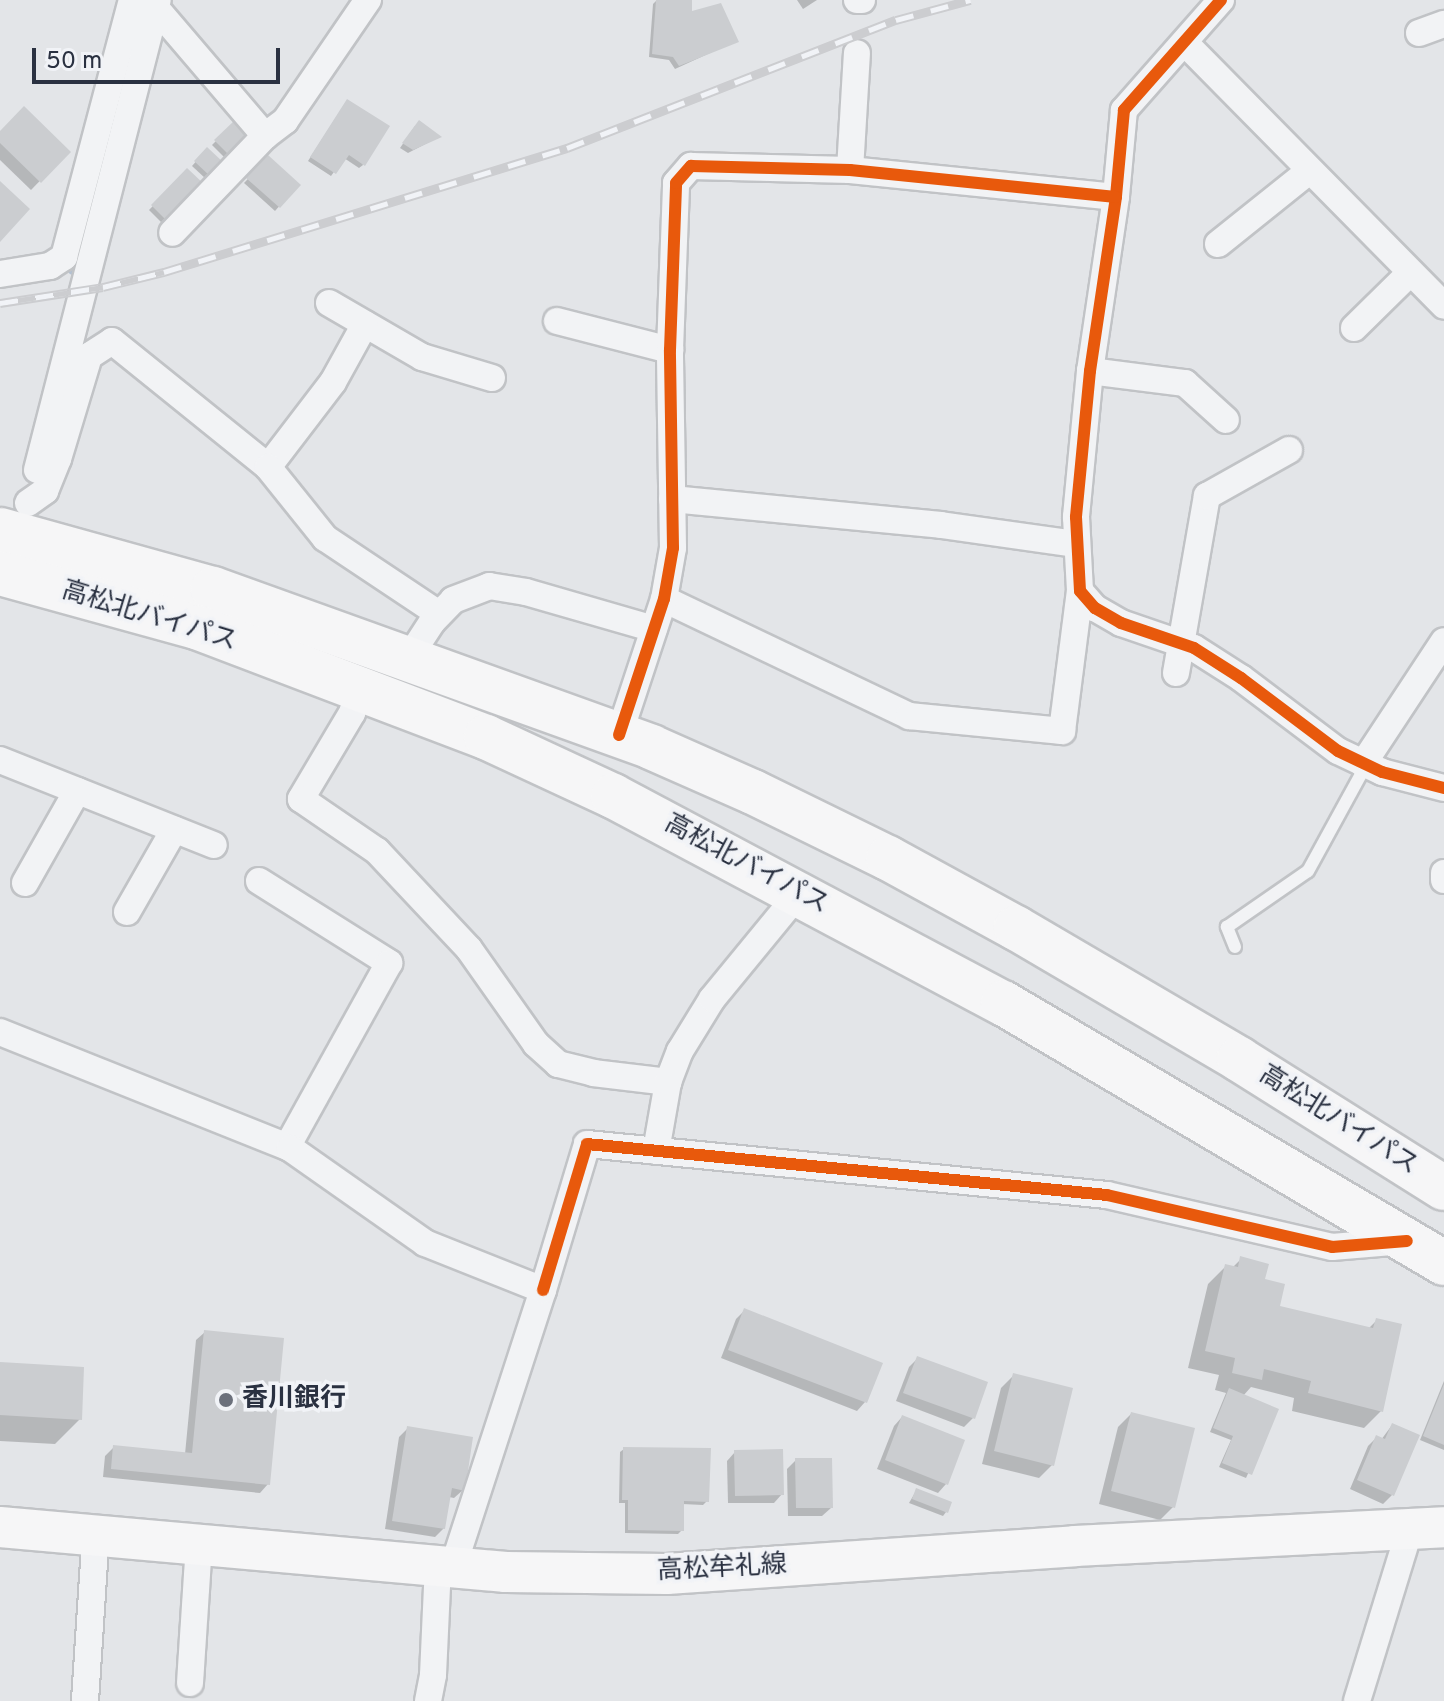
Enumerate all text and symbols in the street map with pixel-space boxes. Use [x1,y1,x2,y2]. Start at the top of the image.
scale bar [36,32,284,82]
text: 50 m [46,47,102,77]
street label: 高松北バイパス [57,575,241,659]
street label: 高松北バイパス [658,809,834,921]
street label: 高松北バイパス [1253,1060,1423,1182]
place label: 香川銀行 [242,1384,346,1416]
marker: 香川銀行 [217,1391,235,1409]
street label: 高松牟礼線 [656,1550,788,1588]

